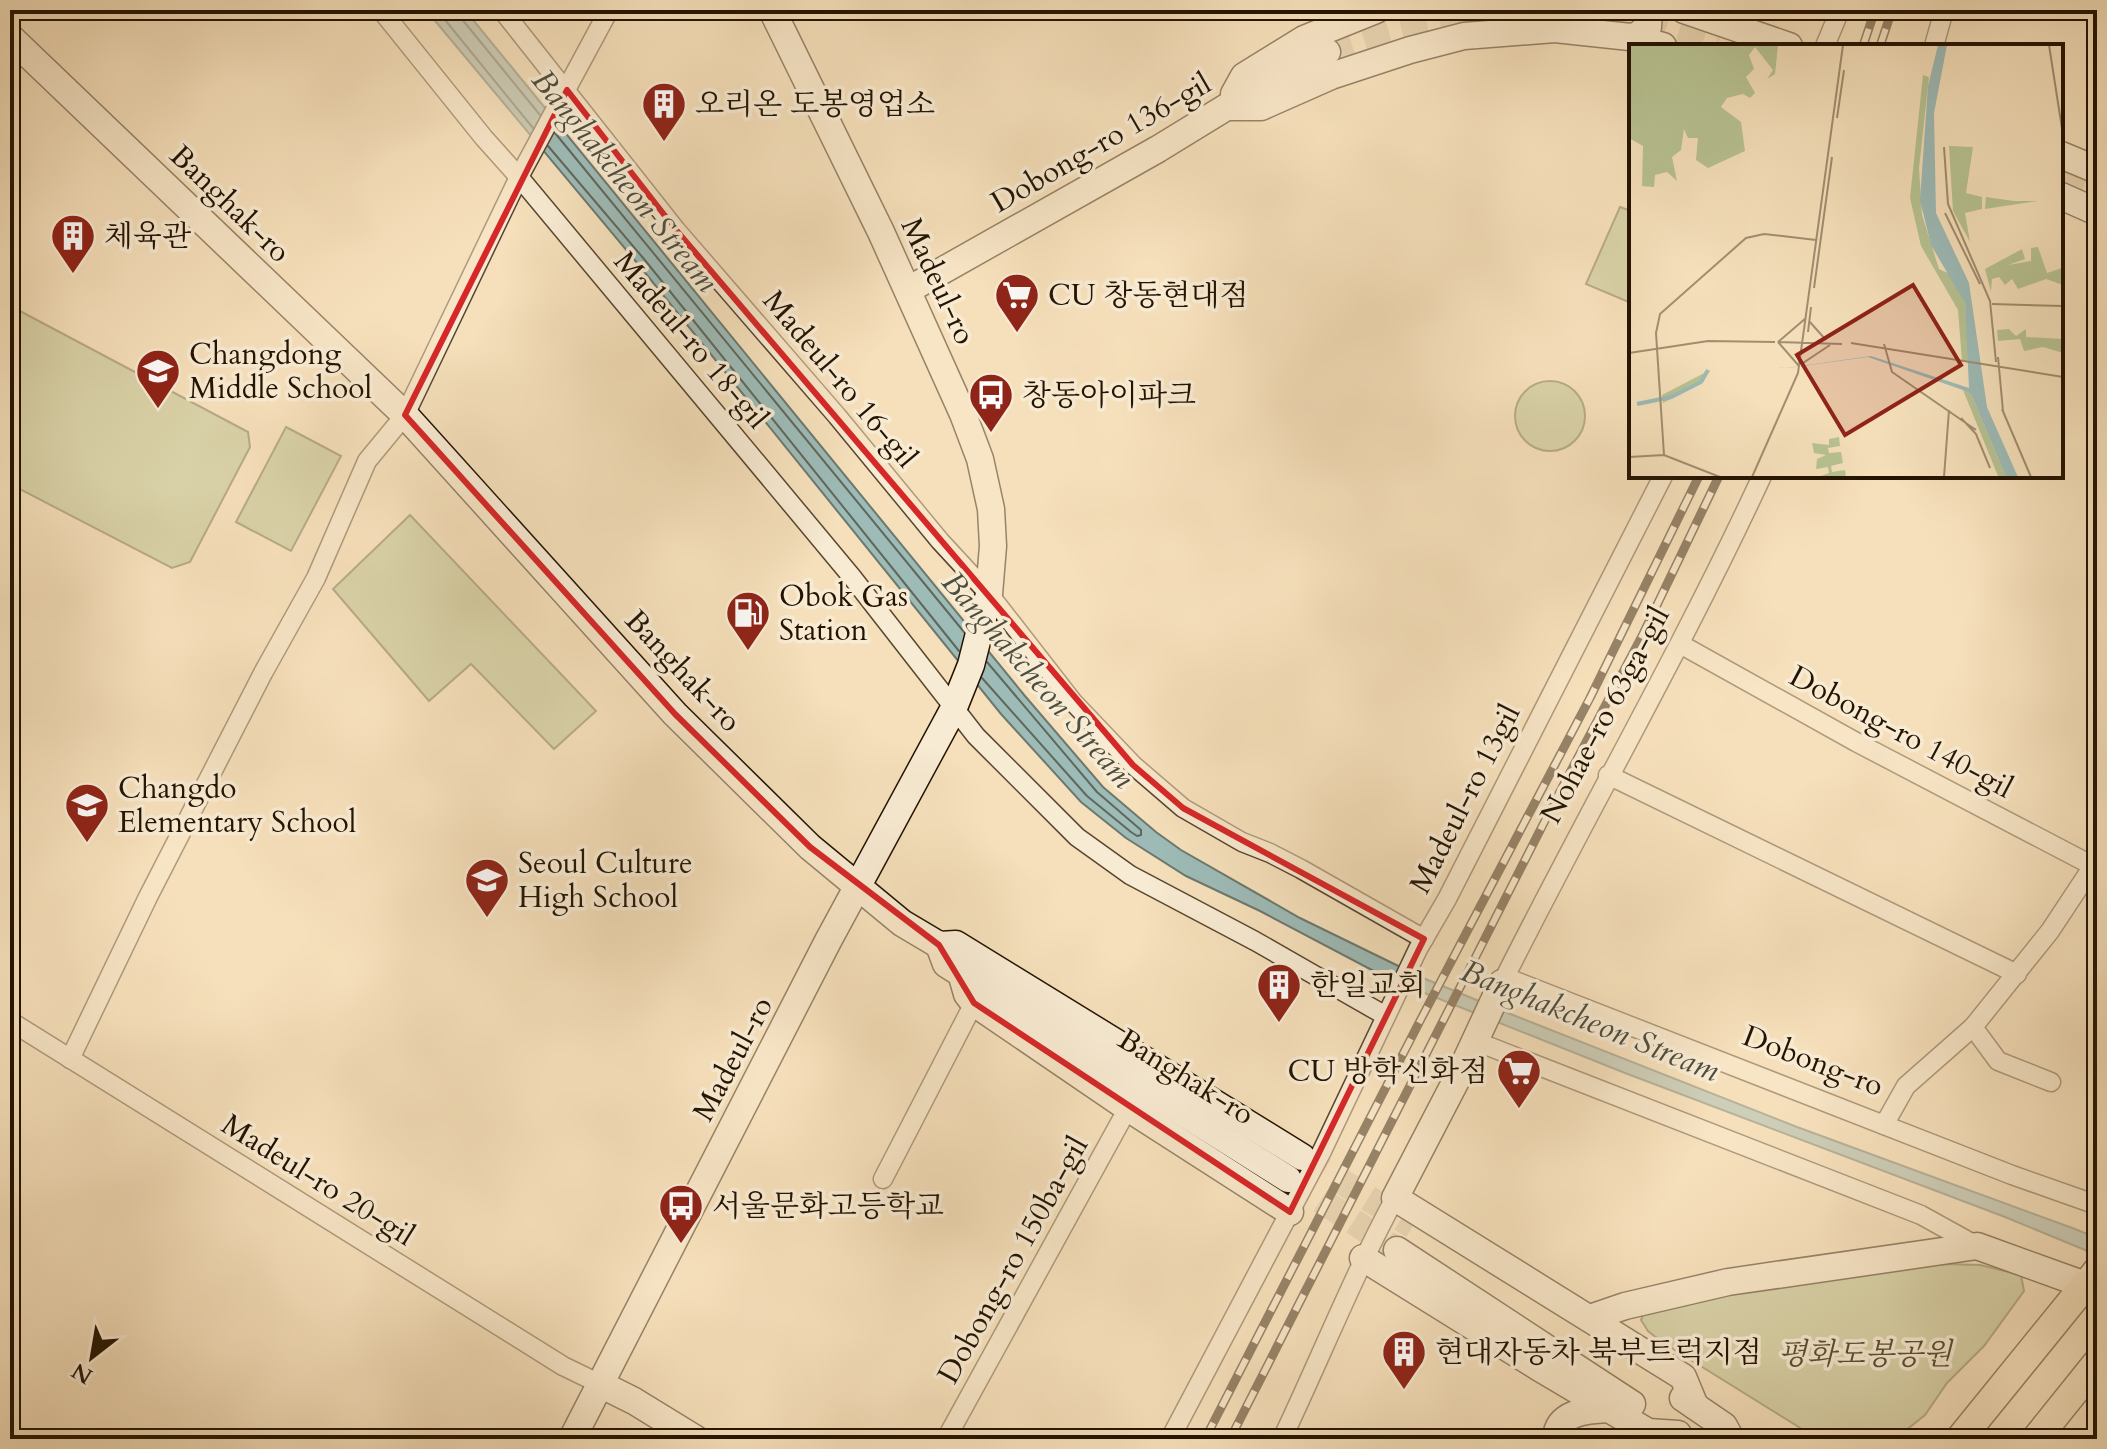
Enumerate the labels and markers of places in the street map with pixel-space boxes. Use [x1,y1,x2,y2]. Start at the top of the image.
building icon: 오리온 도봉영업소 [640,80,688,143]
place label: 오리온 도봉영업소 [695,84,935,125]
building icon: 체육관 [49,212,97,275]
place label: 체육관 [104,216,192,257]
supermarket icon: CU 창동현대점 [993,271,1041,334]
place label: CU 창동현대점 [1048,275,1248,316]
place label: Changdong Middle School [189,334,373,409]
school or university icon: Changdong Middle School [134,347,182,410]
bus stop icon: 창동아이파크 [967,371,1015,434]
place label: 창동아이파크 [1022,375,1196,416]
place label: Obok Gas Station [779,576,908,651]
fuel station icon: Obok Gas Station [724,589,772,652]
place label: Changdo Elementary School [118,768,357,843]
school or university icon: Changdo Elementary School [63,781,111,844]
place label: Seoul Culture High School [518,843,693,918]
school or university icon: Seoul Culture High School [463,856,511,919]
building icon: 한일교회 [1255,961,1303,1024]
place label: 한일교회 [1310,965,1426,1006]
supermarket icon: CU 방학신화점 [1495,1047,1543,1110]
place label: CU 방학신화점 [1288,1051,1488,1092]
bus stop icon: 서울문화고등학교 [657,1182,705,1245]
place label: 서울문화고등학교 [712,1186,944,1227]
building icon: 현대자동차 북부트럭지점 [1380,1328,1428,1391]
place label: 현대자동차 북부트럭지점 [1435,1332,1762,1373]

